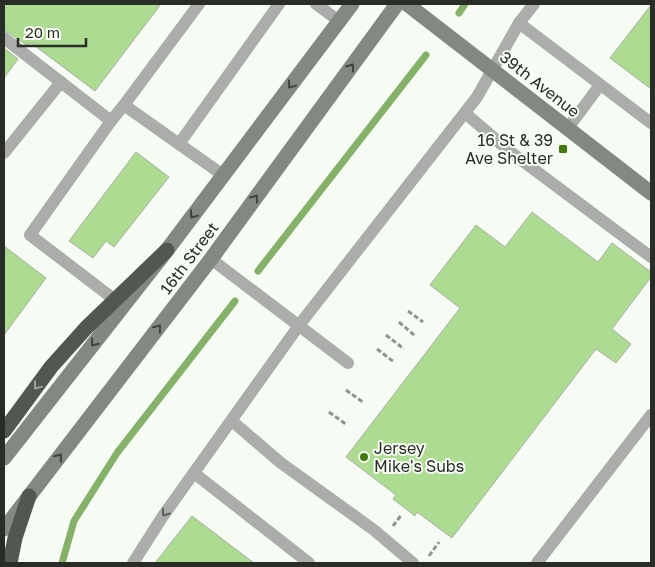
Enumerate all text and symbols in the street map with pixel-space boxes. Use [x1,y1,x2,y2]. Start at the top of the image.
scale bar [18,15,85,47]
text: 20 m [25,23,60,41]
street label: 39th Avenue [496,47,584,121]
one-way arrow [345,63,354,73]
one-way arrow [288,79,297,89]
place label: 16 St & 39 Ave Shelter [465,130,553,168]
marker: 16 St & 39 Ave Shelter [557,143,569,155]
one-way arrow [249,194,258,204]
one-way arrow [191,209,199,218]
street label: 16th Street [155,218,223,298]
one-way arrow [152,325,160,334]
one-way arrow [91,338,100,347]
one-way arrow [34,380,43,390]
place label: Jersey Mike's Subs [374,438,464,476]
marker: Jersey Mike's Subs [358,451,370,463]
one-way arrow [53,454,61,463]
one-way arrow [162,507,171,517]

